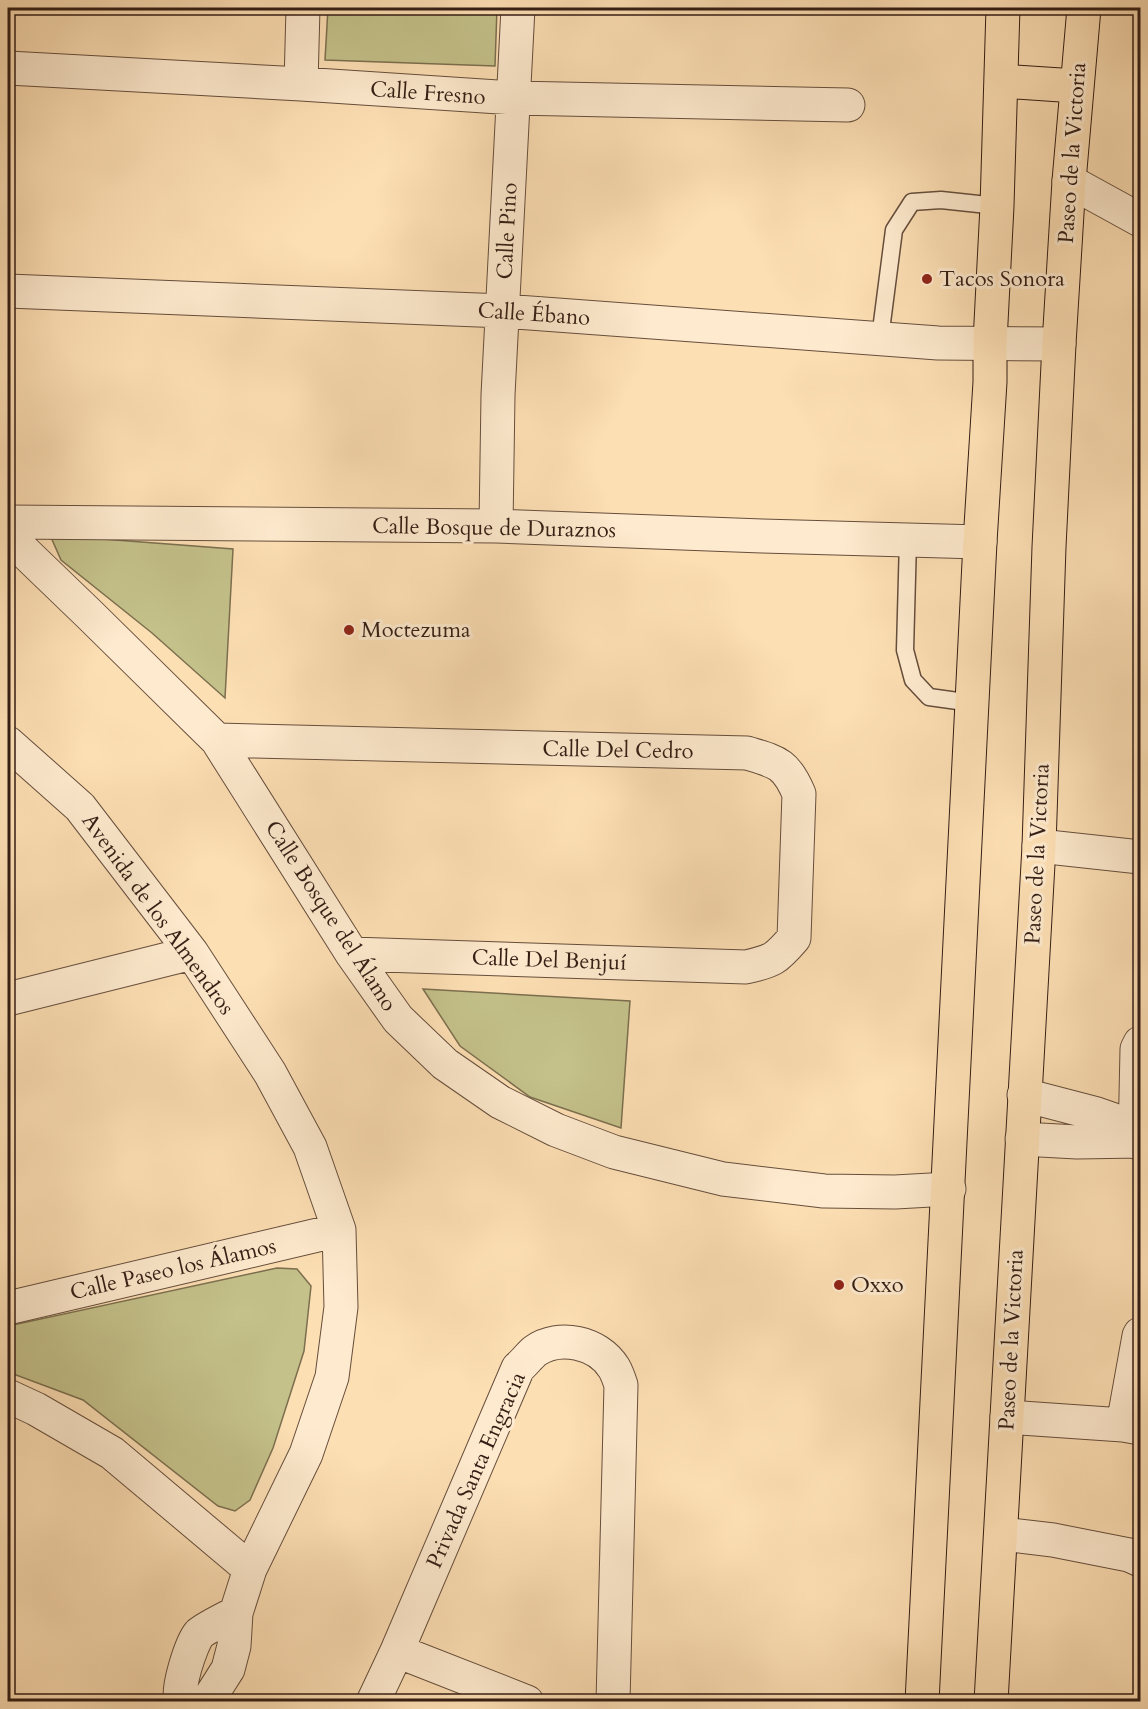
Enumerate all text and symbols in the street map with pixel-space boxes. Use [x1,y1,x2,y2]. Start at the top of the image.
street label: Paseo de la Victoria [1051,61,1093,244]
street label: Calle Fresno [369,74,487,112]
street label: Calle Pino [489,182,525,280]
place label: Tacos Sonora [939,264,1065,294]
marker: Tacos Sonora [920,272,934,286]
street label: Calle Ébano [477,295,591,333]
street label: Calle Bosque de Duraznos [372,511,616,545]
place label: Moctezuma [361,615,471,645]
marker: Moctezuma [342,623,356,637]
street label: Calle Del Cedro [542,734,694,766]
street label: Paseo de la Victoria [1017,762,1057,945]
street label: Avenida de los Almendros [75,807,241,1021]
street label: Calle Bosque del Álamo [258,815,404,1017]
street label: Calle Del Benjuí [471,942,627,978]
street label: Calle Paseo los Álamos [67,1231,279,1307]
street label: Paseo de la Victoria [991,1248,1031,1431]
place label: Oxxo [851,1270,904,1300]
marker: Oxxo [832,1278,846,1292]
street label: Privada Santa Engracia [419,1367,533,1573]

